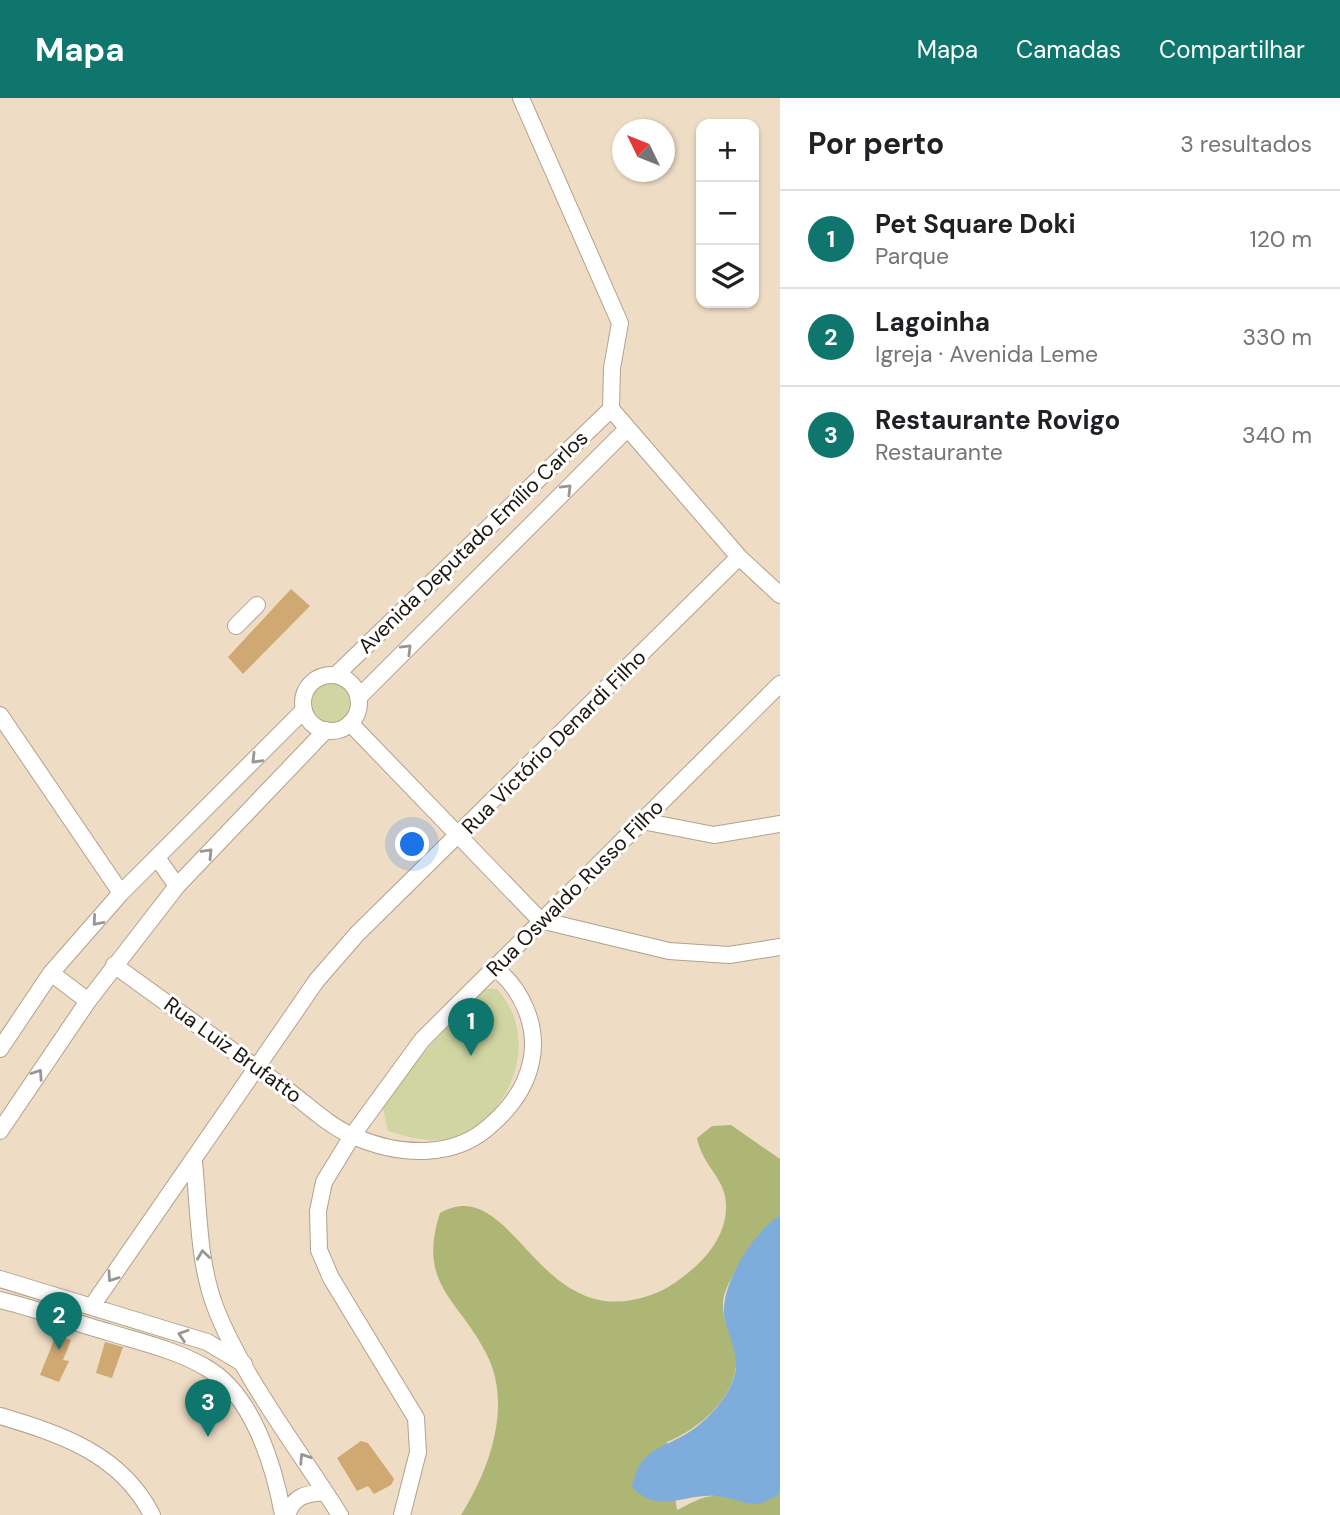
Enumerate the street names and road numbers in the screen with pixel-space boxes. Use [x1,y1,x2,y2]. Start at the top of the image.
street label: Avenida Deputado Emílio Carlos [352,424,594,660]
street label: Rua Victório Denardi Filho [456,644,652,840]
street label: Rua Oswaldo Russo Filho [480,793,670,983]
street label: Rua Luiz Brufatto [159,991,307,1109]

